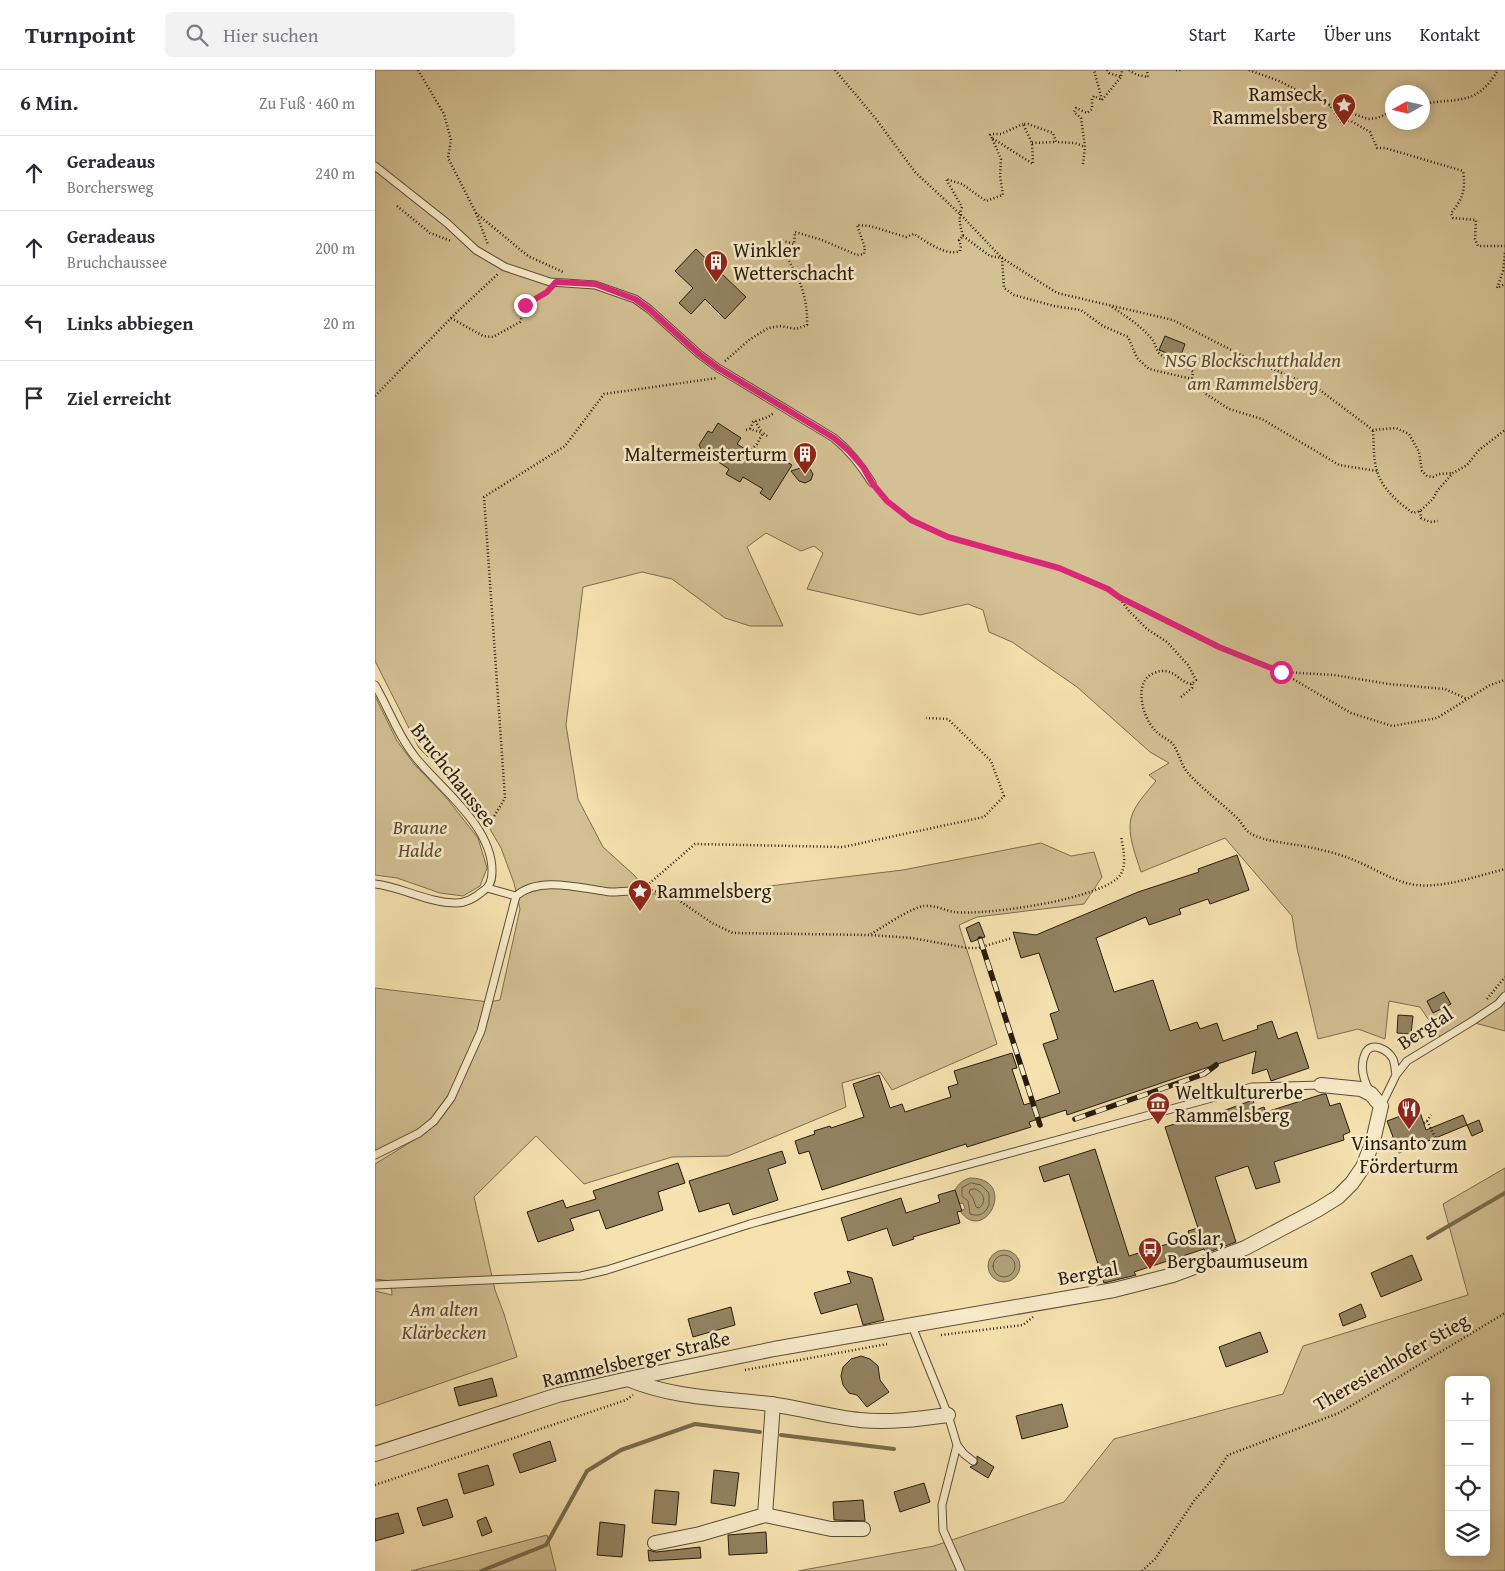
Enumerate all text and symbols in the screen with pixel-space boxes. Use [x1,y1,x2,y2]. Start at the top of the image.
search box [165,12,515,57]
text: Turnpoint [25,17,135,52]
icon: search [183,21,211,49]
text: Hier suchen [223,21,318,49]
text: Start [1189,21,1226,48]
text: Karte [1254,21,1296,48]
text: Über uns [1324,21,1392,48]
text: Kontakt [1420,21,1480,48]
place label: Ramseck, Rammelsberg [1212,79,1327,131]
north arrow [1385,85,1430,130]
text: 6 Min. [20,87,78,118]
text: Zu Fuß · 460 m [259,91,355,115]
place icon: Ramseck, Rammelsberg [1331,92,1357,126]
text: Geradeaus [67,147,155,175]
icon: ahead [20,159,48,187]
text: 240 m [315,161,355,185]
text: Borchersweg [67,175,153,199]
text: Geradeaus [67,222,155,250]
icon: ahead [20,234,48,262]
place label: Winkler Wetterschacht [733,235,854,287]
text: 200 m [315,236,355,260]
building icon: Winkler Wetterschacht [703,249,729,283]
text: Bruchchaussee [67,250,167,274]
route end [514,294,537,317]
icon: left [20,309,48,337]
text: Links abbiegen [67,309,193,337]
text: 20 m [323,311,355,335]
park label: NSG Blockschutthalden am Rammelsberg [1164,345,1341,397]
icon: arrive [20,384,48,412]
text: Ziel erreicht [67,384,171,412]
place label: Maltermeisterturm [624,439,788,468]
building icon: Maltermeisterturm [792,441,818,475]
route start [1270,661,1293,684]
street label: Bruchchaussee [405,717,504,833]
park label: Braune Halde [392,812,447,864]
place label: Rammelsberg [657,876,772,905]
place icon: Rammelsberg [627,878,653,912]
street label: Bergtal [1391,999,1459,1056]
place label: Weltkulturerbe Rammelsberg [1175,1077,1303,1129]
museum icon: Weltkulturerbe Rammelsberg [1145,1091,1171,1125]
restaurant icon: Vinsanto zum Förderturm [1396,1096,1422,1130]
place label: Vinsanto zum Förderturm [1351,1128,1468,1180]
place label: Goslar, Bergbaumuseum [1167,1223,1309,1275]
bus stop icon: Goslar, Bergbaumuseum [1137,1236,1163,1270]
street label: Bergtal [1055,1253,1121,1292]
park label: Am alten Klärbecken [400,1294,487,1346]
street label: Theresienhofer Stieg [1308,1305,1474,1418]
street label: Rammelsberger Straße [539,1323,733,1394]
map controls [1445,1376,1490,1556]
button: + [1445,1376,1490,1421]
button: − [1445,1421,1490,1466]
button: locate [1445,1466,1490,1511]
button: layers [1445,1511,1490,1556]

